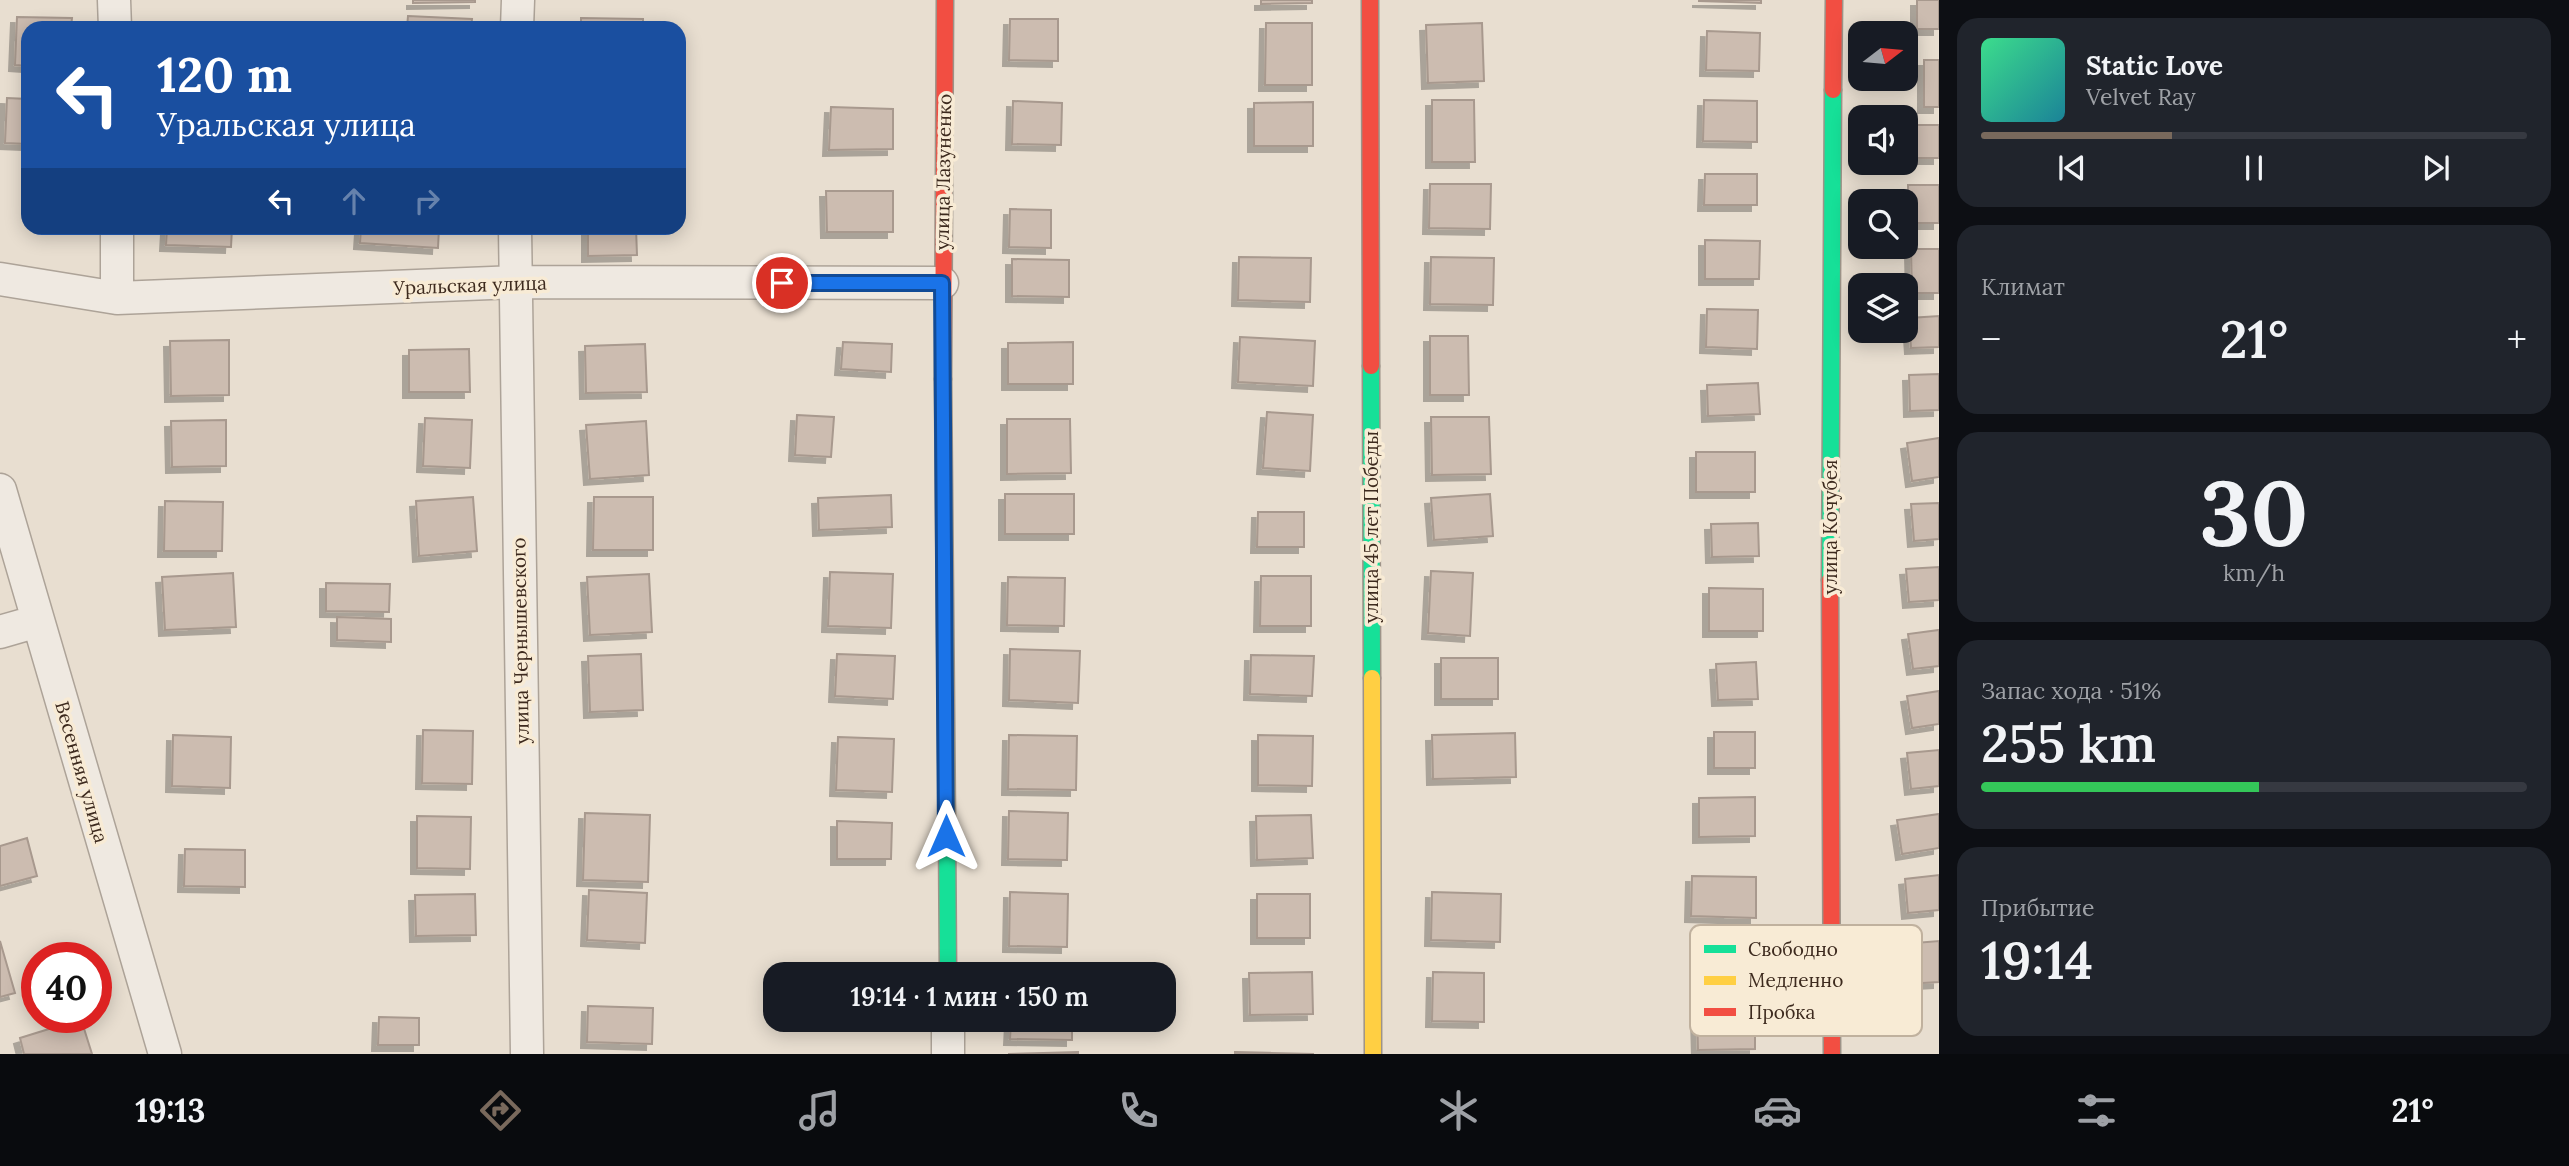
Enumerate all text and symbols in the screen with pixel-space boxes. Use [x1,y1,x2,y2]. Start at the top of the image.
north arrow [1848,21,1918,91]
map controls [1848,21,1918,343]
text: 120 m [157,43,292,105]
icon: left [42,49,133,140]
text: Static Love [2086,49,2223,82]
text: Velvet Ray [2086,82,2196,111]
street label: улица Лазуненко [930,94,956,250]
text: Уральская улица [157,104,416,145]
button: sound [1848,105,1918,175]
icon: previous [2053,149,2091,187]
icon: pause [2235,149,2273,187]
icon: next [2417,149,2455,187]
icon: left [262,182,300,220]
icon: ahead [335,182,373,220]
icon: right [408,182,446,220]
button: search [1848,189,1918,259]
pin [752,253,812,313]
icon: arrive [763,264,801,302]
street label: Уральская улица [392,270,547,300]
text: Климат [1981,272,2065,301]
button: layers [1848,273,1918,343]
text: 21° [2220,306,2288,372]
text: − [1981,315,2001,363]
text: + [2507,315,2527,363]
street label: улица 45 лет Победы [1359,431,1383,623]
text: 30 [2200,454,2308,571]
street label: улица Кочубея [1818,460,1842,594]
street label: улица Чернышевского [506,537,534,745]
text: km/h [2223,558,2285,587]
text: Запас хода · 51% [1981,676,2161,705]
street label: Весенняя улица [50,698,114,846]
text: 255 km [1981,710,2156,776]
position arrow [909,799,983,873]
text: Прибытие [1981,893,2095,922]
legend [1690,925,1922,1036]
text: 19:14 [1981,927,2093,993]
text: Свободно [1748,937,1838,961]
speed limit sign: 40 [21,942,112,1033]
text: Медленно [1748,968,1843,992]
text: 19:14 · 1 мин · 150 m [851,980,1088,1013]
text: Пробка [1748,1000,1815,1024]
icon: directions [476,1086,525,1135]
icon: music [795,1086,844,1135]
icon: phone [1114,1086,1163,1135]
icon: climate [1434,1086,1483,1135]
icon: car [1753,1086,1802,1135]
icon: filters [2072,1086,2121,1135]
text: 19:13 [135,1090,205,1131]
text: 21° [2392,1090,2434,1131]

